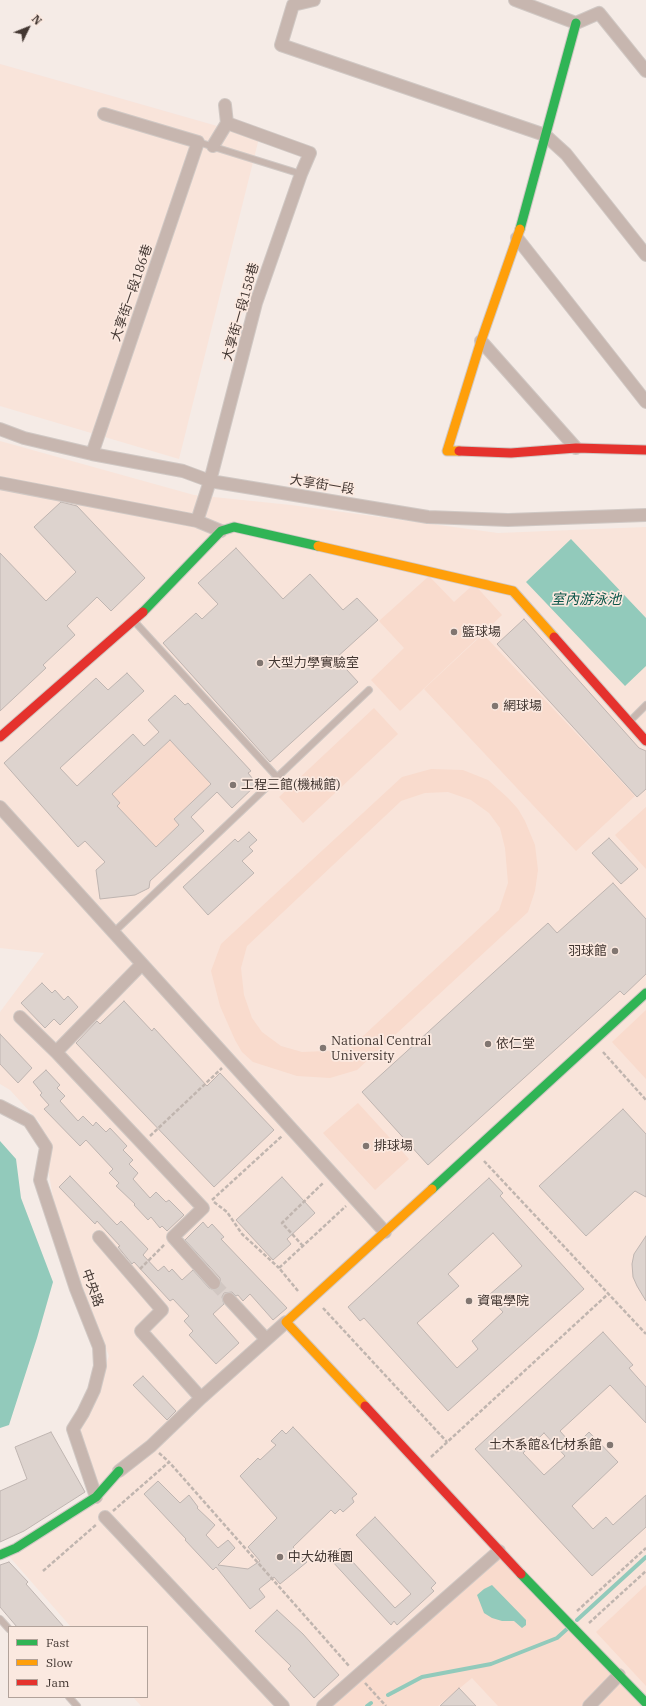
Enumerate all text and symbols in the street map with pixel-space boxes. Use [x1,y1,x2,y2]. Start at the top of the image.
north arrow [8,8,48,48]
text: N [29,12,45,28]
street label: 大享街一段186巷 [108,243,156,343]
street label: 大享街一段158巷 [220,261,262,363]
street label: 大享街一段 [289,472,355,498]
water label: 室內游泳池 [551,592,621,608]
place label: 籃球場 [462,624,501,640]
marker: 籃球場 [449,627,459,637]
place label: 大型力學實驗室 [268,655,359,671]
marker: 大型力學實驗室 [255,658,265,668]
place label: 網球場 [503,698,542,714]
marker: 網球場 [490,701,500,711]
place label: 工程三館(機械館) [241,777,341,793]
marker: 工程三館(機械館) [228,780,238,790]
place label: 羽球館 [568,943,607,959]
marker: 羽球館 [610,946,620,956]
place label: National Central University [331,1033,431,1064]
place label: 依仁堂 [496,1036,535,1052]
marker: 依仁堂 [483,1039,493,1049]
marker: National Central University [318,1043,328,1053]
place label: 排球場 [374,1138,413,1154]
marker: 排球場 [361,1141,371,1151]
street label: 中央路 [78,1267,106,1309]
place label: 資電學院 [477,1293,529,1309]
marker: 資電學院 [464,1296,474,1306]
place label: 土木系館&化材系館 [489,1437,602,1453]
marker: 土木系館&化材系館 [605,1440,615,1450]
place label: 中大幼稚園 [288,1549,353,1565]
marker: 中大幼稚園 [275,1552,285,1562]
legend [8,1626,148,1698]
text: Fast [46,1635,70,1650]
text: Slow [46,1655,73,1670]
text: Jam [46,1675,69,1690]

